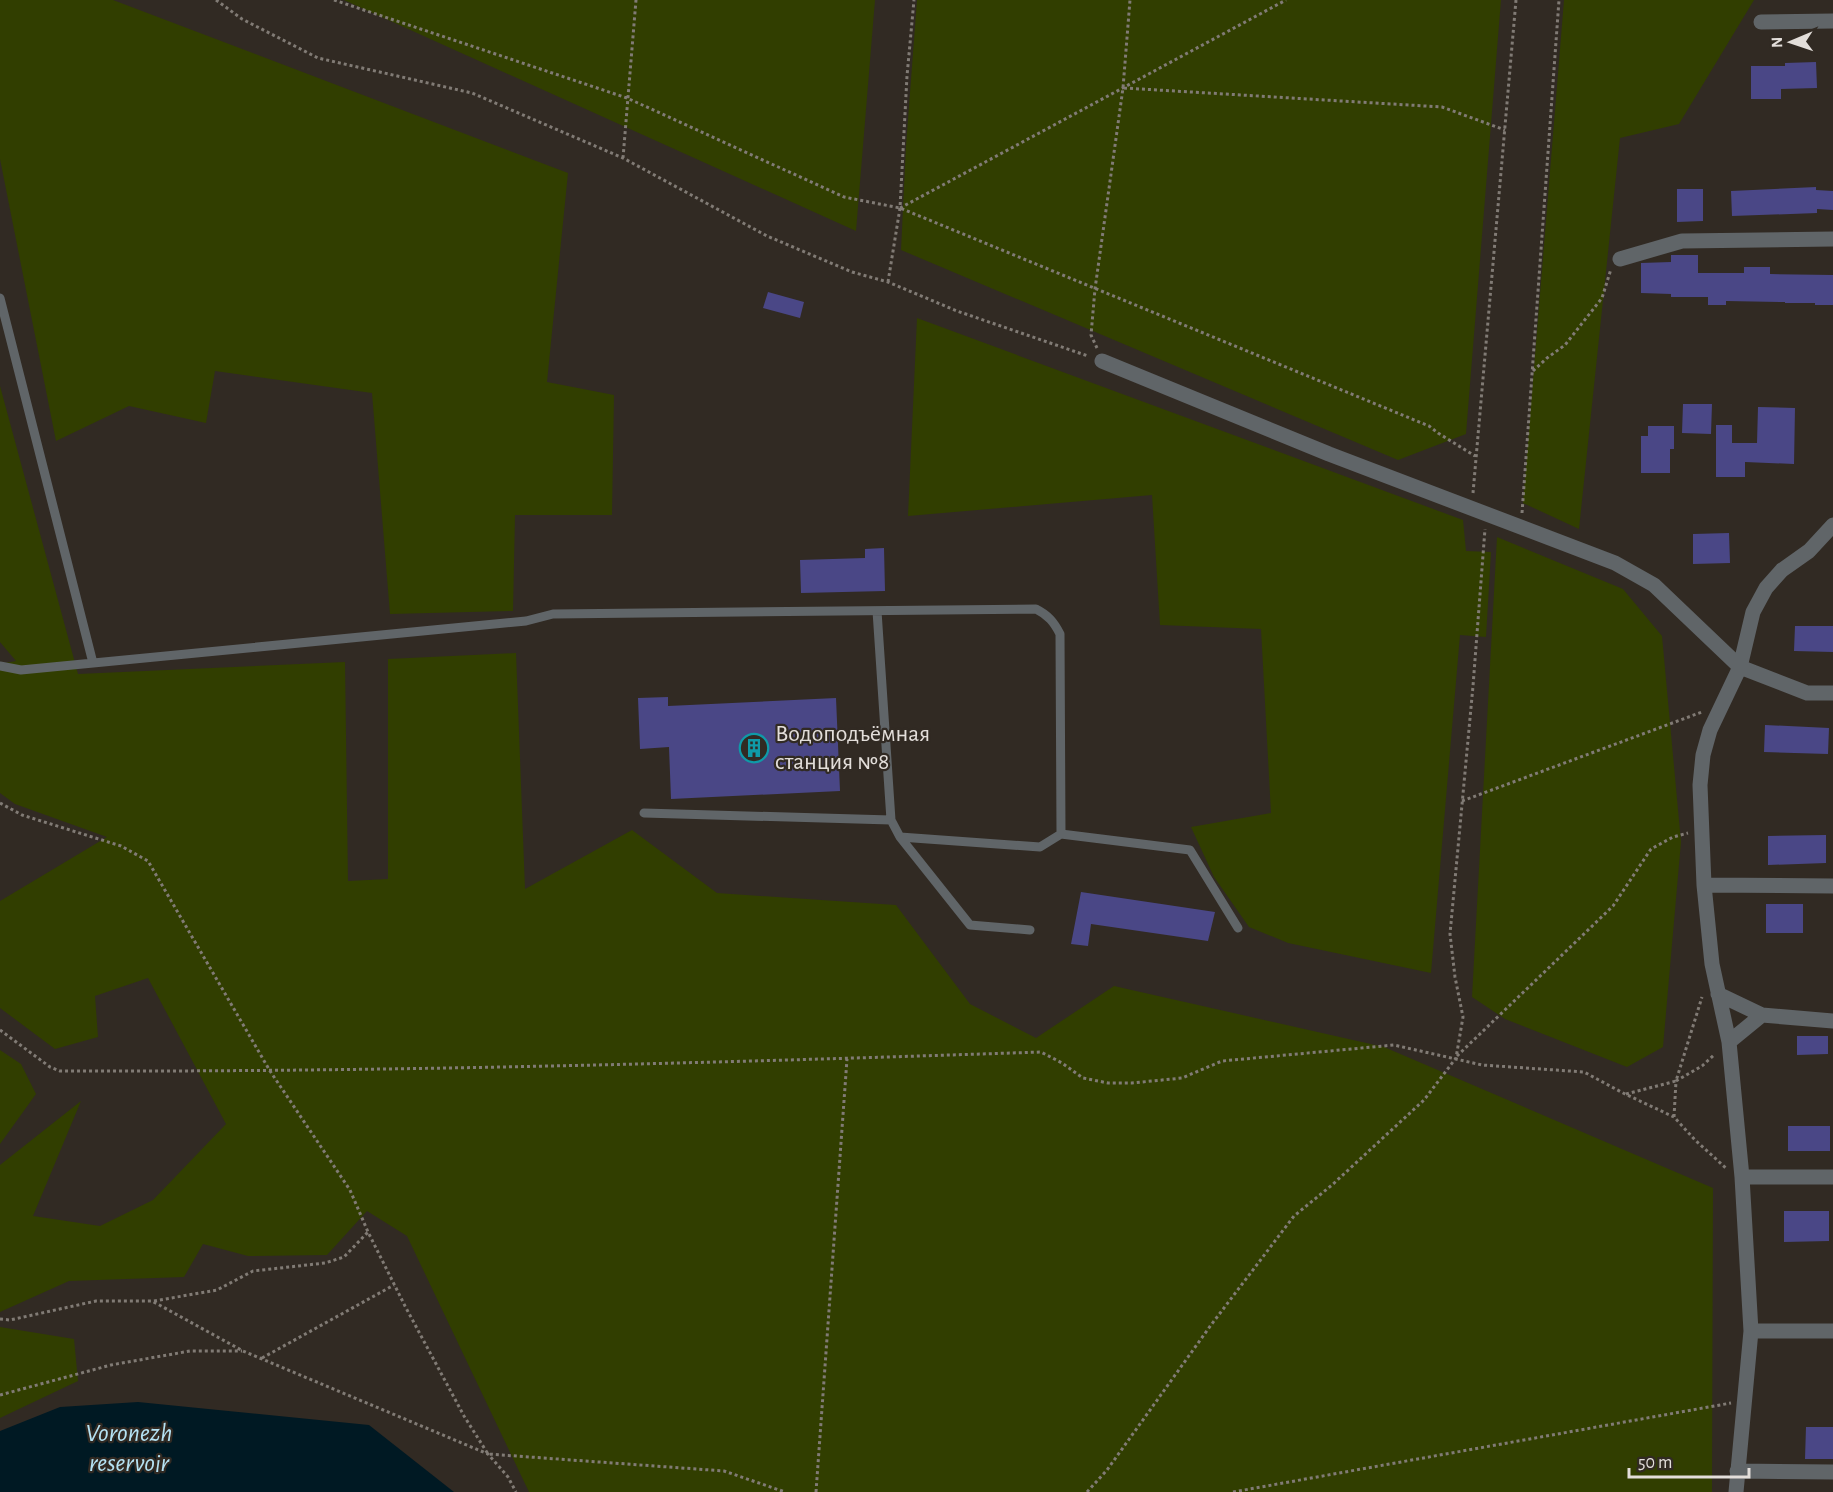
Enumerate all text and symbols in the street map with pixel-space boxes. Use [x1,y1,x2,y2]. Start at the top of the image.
north arrow [1761,12,1821,72]
text: N [1769,37,1785,48]
place label: Водоподъёмная станция №8 [775,722,930,774]
building icon: Водоподъёмная станция №8 [738,732,770,764]
water label: Voronezh reservoir [86,1420,173,1476]
scale bar [1629,1441,1749,1479]
text: 50 m [1638,1454,1672,1472]

